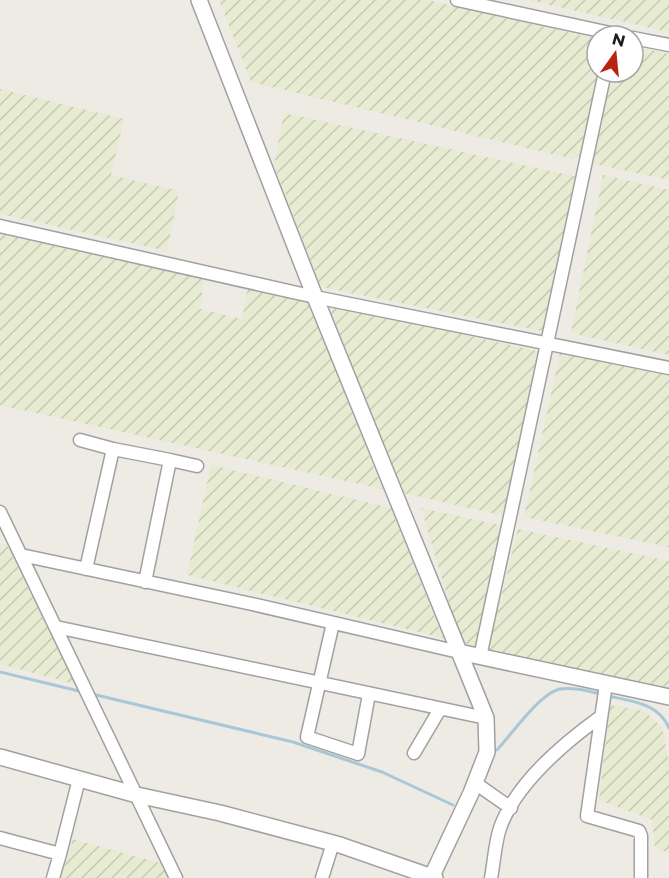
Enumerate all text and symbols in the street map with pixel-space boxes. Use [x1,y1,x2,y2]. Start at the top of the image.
north arrow [585,24,645,84]
text: N [610,29,627,51]

